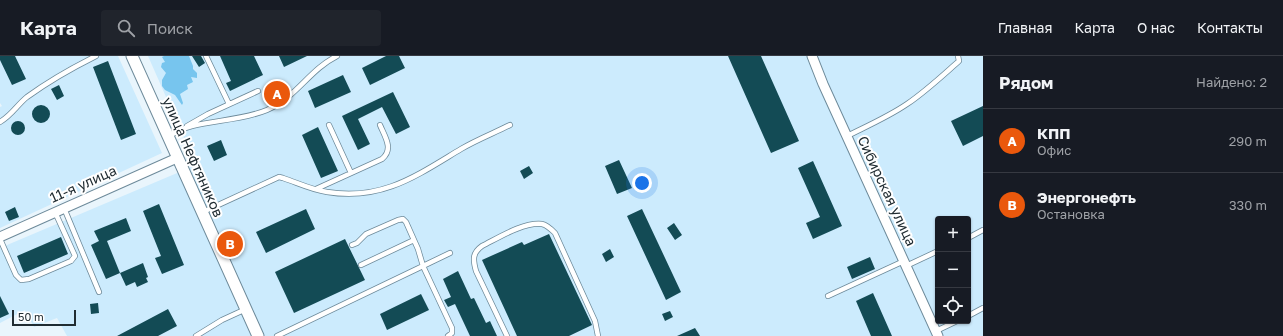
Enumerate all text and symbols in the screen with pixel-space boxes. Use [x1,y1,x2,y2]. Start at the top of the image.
search box [101,10,381,46]
text: Карта [20,16,77,39]
icon: search [115,17,137,39]
text: Поиск [147,19,193,37]
text: Главная [998,19,1052,36]
text: Карта [1074,19,1115,36]
text: О нас [1137,19,1175,36]
text: Контакты [1197,19,1263,36]
text: Рядом [999,72,1053,93]
text: Найдено: 2 [1196,74,1267,90]
pin: A [264,79,290,109]
street label: улица Нефтяников [159,94,228,219]
text: КПП [1037,124,1071,142]
street label: Сибирская улица [854,133,920,249]
text: A [1007,133,1017,149]
text: 290 m [1229,133,1267,149]
text: Офис [1037,142,1071,158]
street label: 11-я улица [47,161,119,206]
your location [632,173,652,193]
text: Энергонефть [1037,188,1136,206]
text: B [1007,197,1017,213]
text: 330 m [1229,197,1267,213]
text: Остановка [1037,206,1105,222]
map controls [935,216,971,324]
button: + [935,216,971,252]
pin: B [217,229,243,259]
button: − [935,252,971,288]
button: locate [935,288,971,324]
scale bar [12,308,76,327]
text: 50 m [18,310,44,323]

